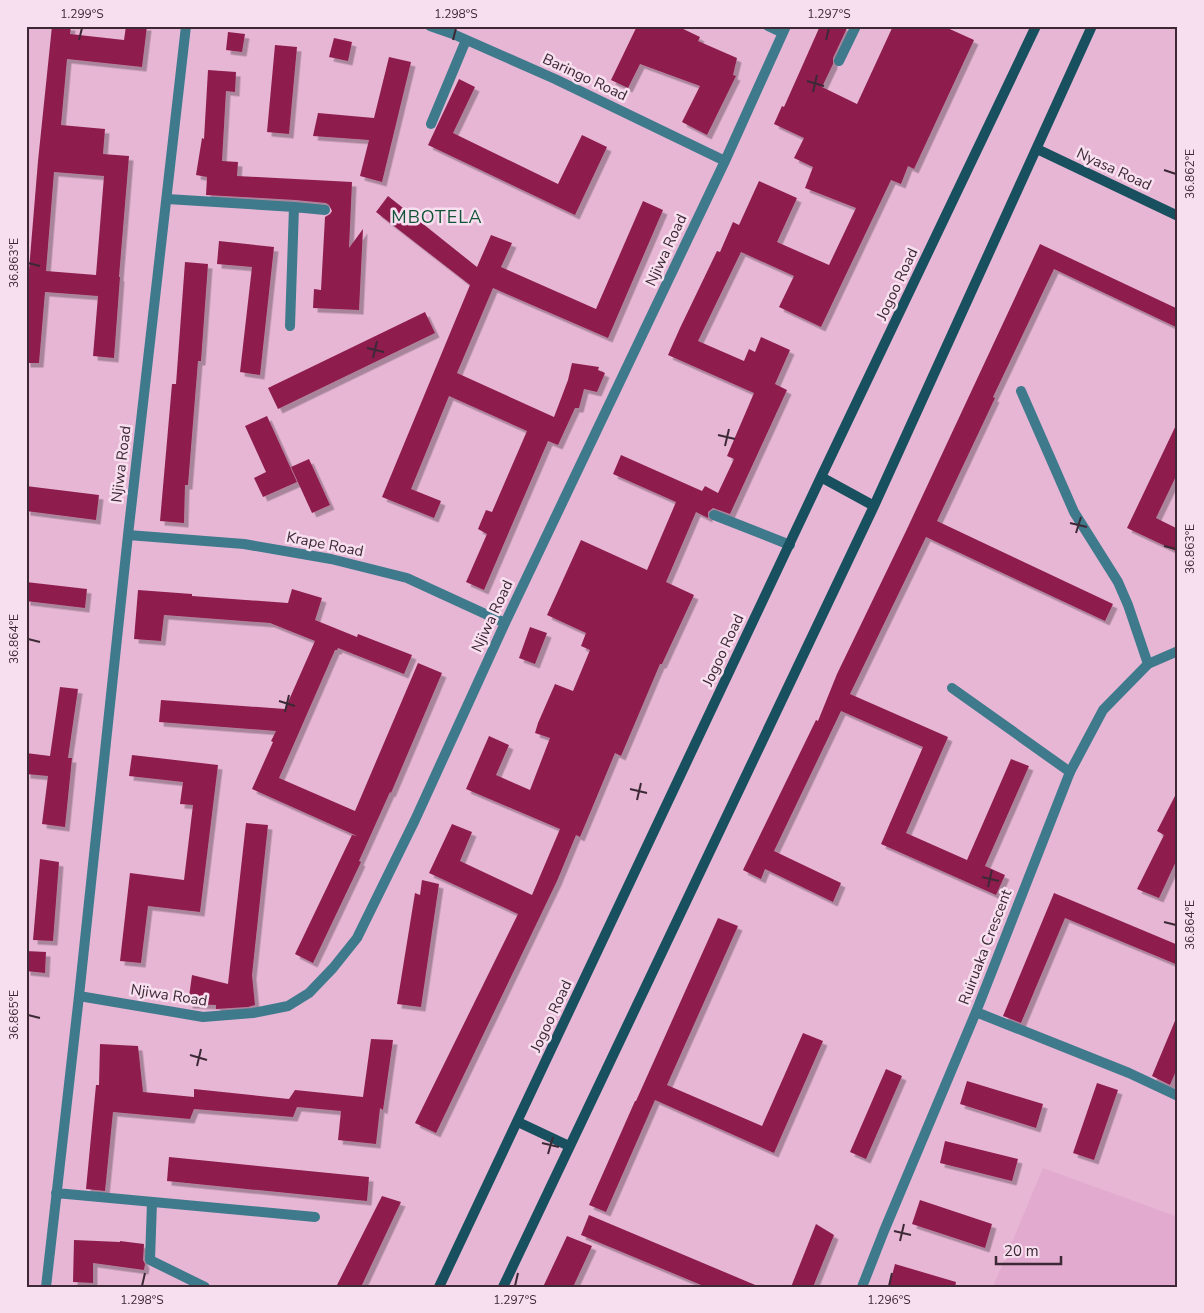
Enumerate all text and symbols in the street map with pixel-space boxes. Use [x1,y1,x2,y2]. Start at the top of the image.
text: 1.299°S [60,6,104,22]
text: 1.298°S [434,6,478,22]
text: 1.297°S [807,6,851,22]
street label: Baringo Road [539,49,631,105]
street label: Nyasa Road [1073,143,1155,195]
text: 36.862°E [1182,149,1198,199]
district label: MBOTELA [391,205,483,229]
street label: Njiwa Road [641,211,691,289]
text: 36.863°E [6,238,22,288]
street label: Jogoo Road [871,245,922,324]
street label: Njiwa Road [106,424,136,504]
text: 36.863°E [1182,524,1198,574]
street label: Krape Road [285,527,365,561]
street label: Njiwa Road [467,577,517,655]
street label: Jogoo Road [697,611,748,690]
text: 36.864°E [6,614,22,664]
street label: Ruiruaka Crescent [954,886,1016,1008]
text: 36.864°E [1182,900,1198,950]
street label: Jogoo Road [525,977,576,1056]
street label: Njiwa Road [129,979,209,1011]
text: 36.865°E [6,990,22,1040]
scale bar [996,1233,1062,1265]
text: 20 m [1004,1241,1039,1261]
text: 1.298°S [120,1292,164,1308]
text: 1.297°S [493,1292,537,1308]
text: 1.296°S [867,1292,911,1308]

